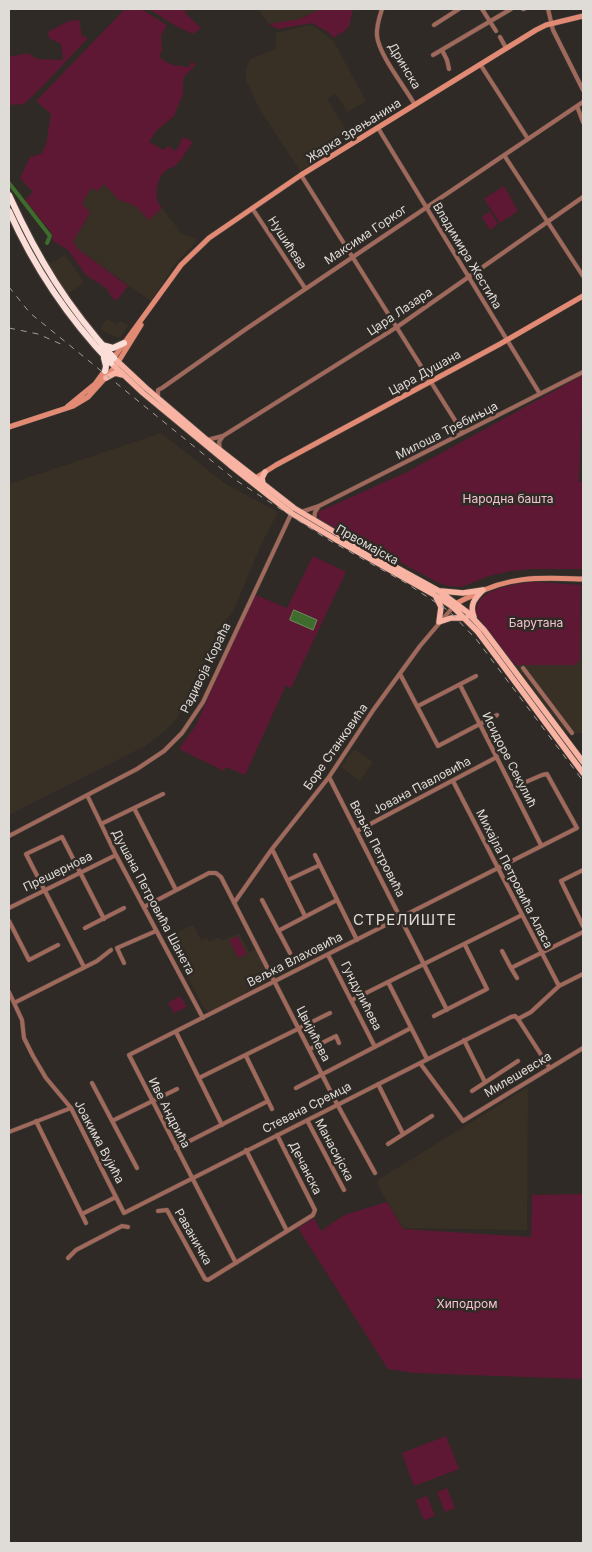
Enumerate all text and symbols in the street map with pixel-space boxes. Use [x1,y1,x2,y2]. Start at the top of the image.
street label: Дринска [385,40,423,92]
street label: Жарка Зрењанина [304,96,404,166]
street label: Владимира Жестића [429,200,505,312]
street label: Максима Горког [322,202,410,268]
street label: Нушићева [265,214,309,272]
street label: Цара Лазара [365,285,435,339]
street label: Цара Душана [387,347,463,399]
street label: Милоша Требињца [394,399,500,463]
park label: Народна башта [463,492,553,506]
street label: Првомајска [333,522,401,568]
park label: Барутана [509,616,563,630]
street label: Радивоја Кораћа [178,620,234,716]
street label: Боре Станковића [301,701,371,793]
street label: Исидоре Секулић [479,710,539,810]
street label: Јована Павловића [370,754,474,818]
street label: Вељка Петровића [346,798,408,900]
street label: Михајла Петровића Аласа [473,807,555,951]
street label: Душана Петровића Шанета [109,827,197,977]
street label: Прешернова [21,849,95,895]
district label: СТРЕЛИШТЕ [352,911,458,929]
street label: Вељка Влаховића [245,930,345,990]
street label: Гундулићева [337,959,385,1033]
street label: Цвијићева [293,1004,333,1064]
street label: Милешевска [482,1049,554,1101]
street label: Иве Андрића [145,1075,193,1151]
street label: Стевана Сремца [260,1079,354,1137]
street label: Јоакима Вујића [71,1098,127,1186]
street label: Манасијска [312,1116,356,1184]
street label: Дечанска [285,1139,325,1197]
street label: Раваничка [171,1206,215,1268]
park label: Хиподром [437,1297,497,1311]

